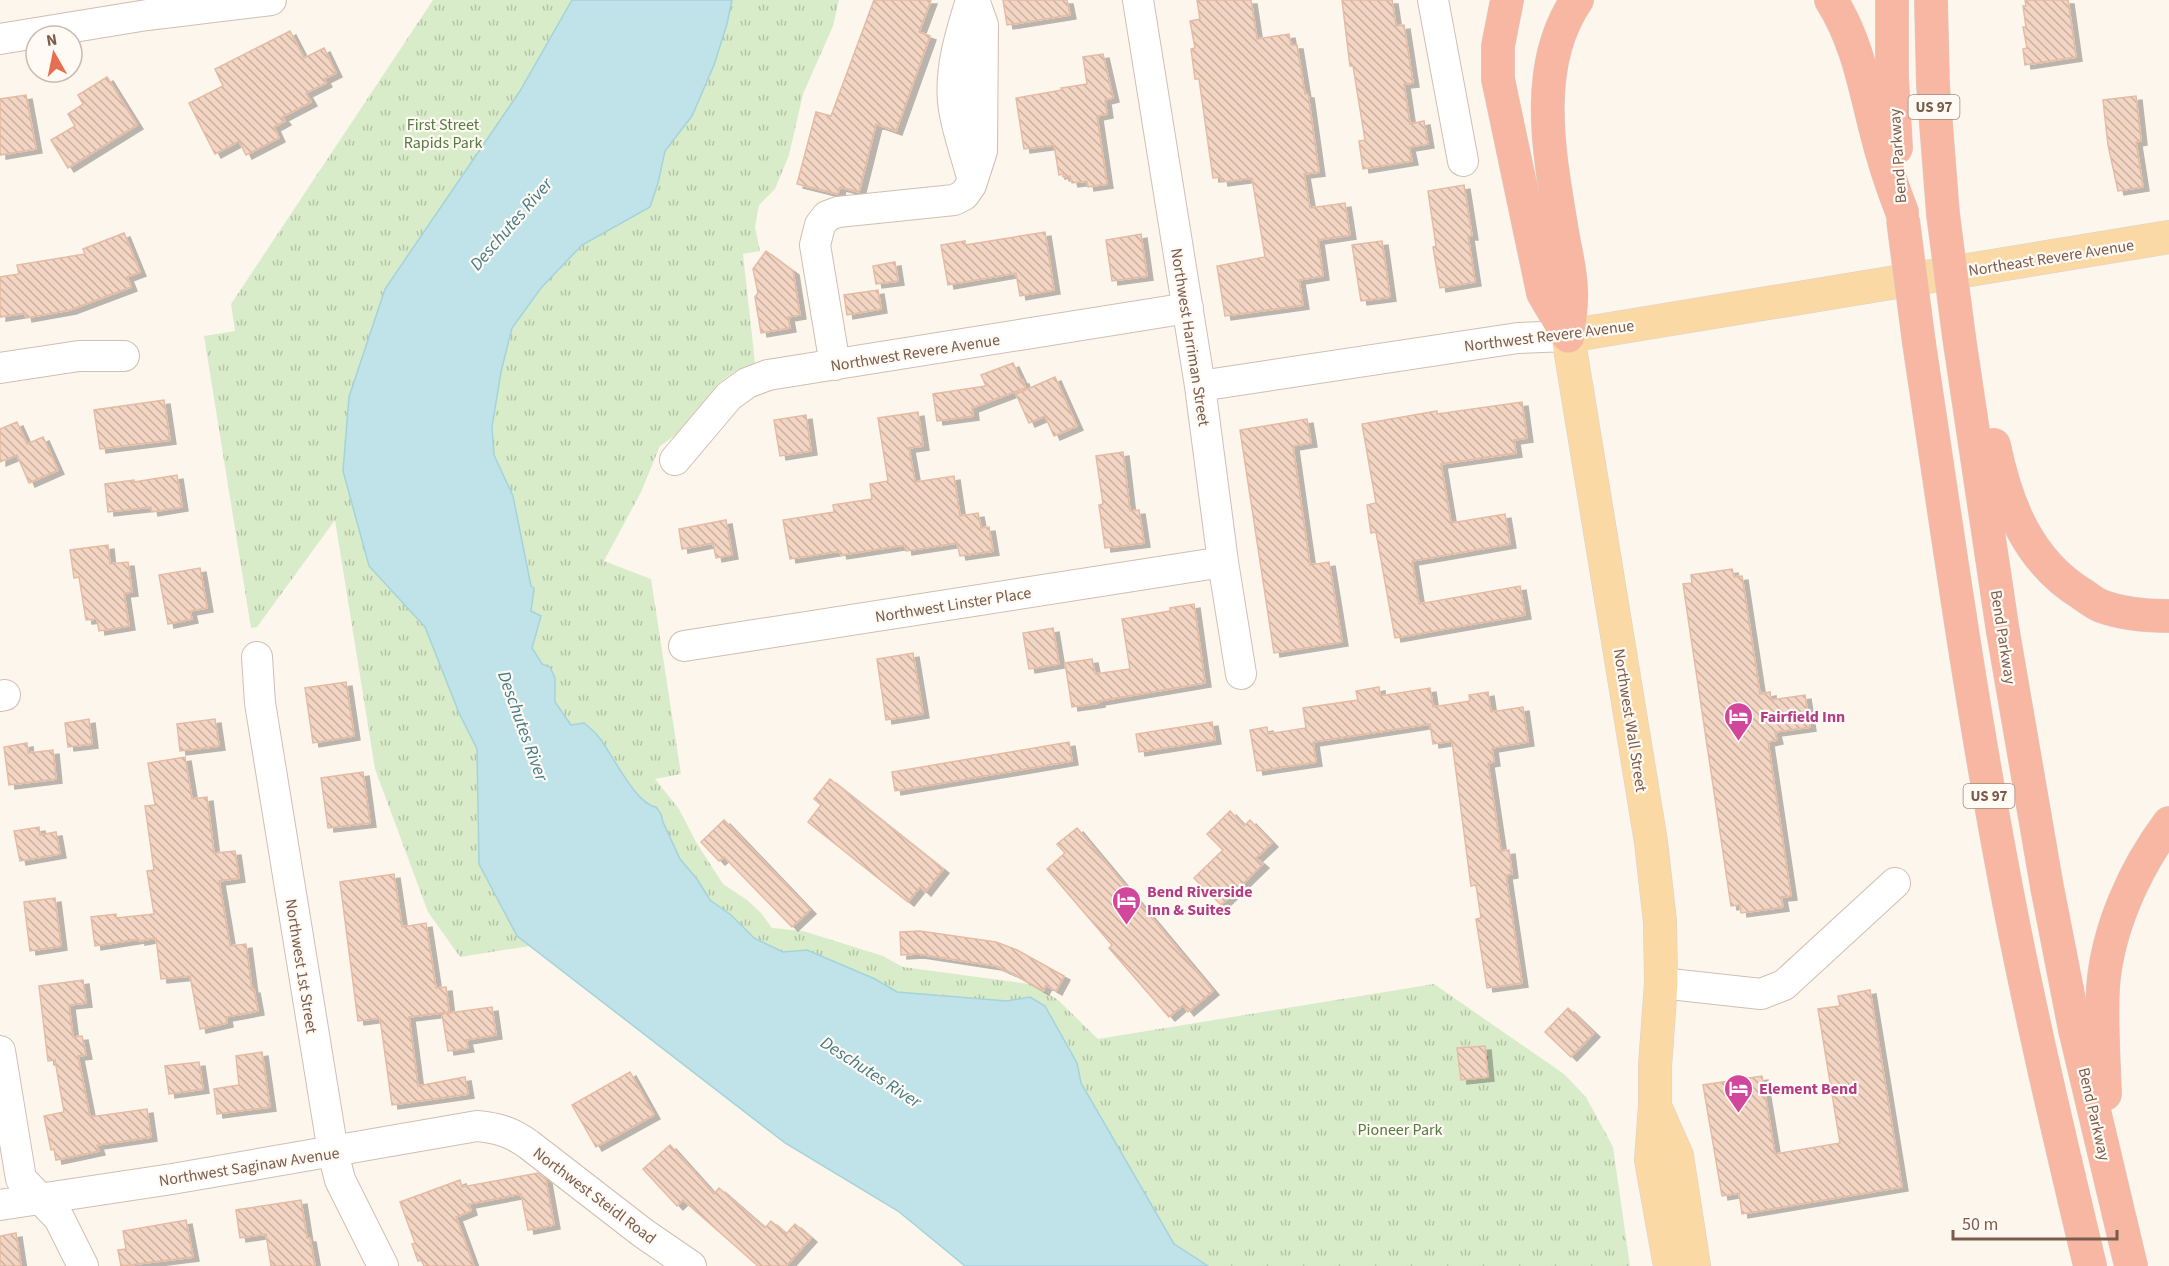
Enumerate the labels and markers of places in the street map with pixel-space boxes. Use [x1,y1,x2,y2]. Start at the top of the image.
hotel icon: Fairfield Inn [1723,700,1755,742]
place label: Fairfield Inn [1760,706,1845,728]
place label: Bend Riverside Inn & Suites [1147,881,1252,921]
hotel icon: Bend Riverside Inn & Suites [1110,884,1142,926]
hotel icon: Element Bend [1722,1072,1754,1114]
place label: Element Bend [1759,1078,1857,1100]

